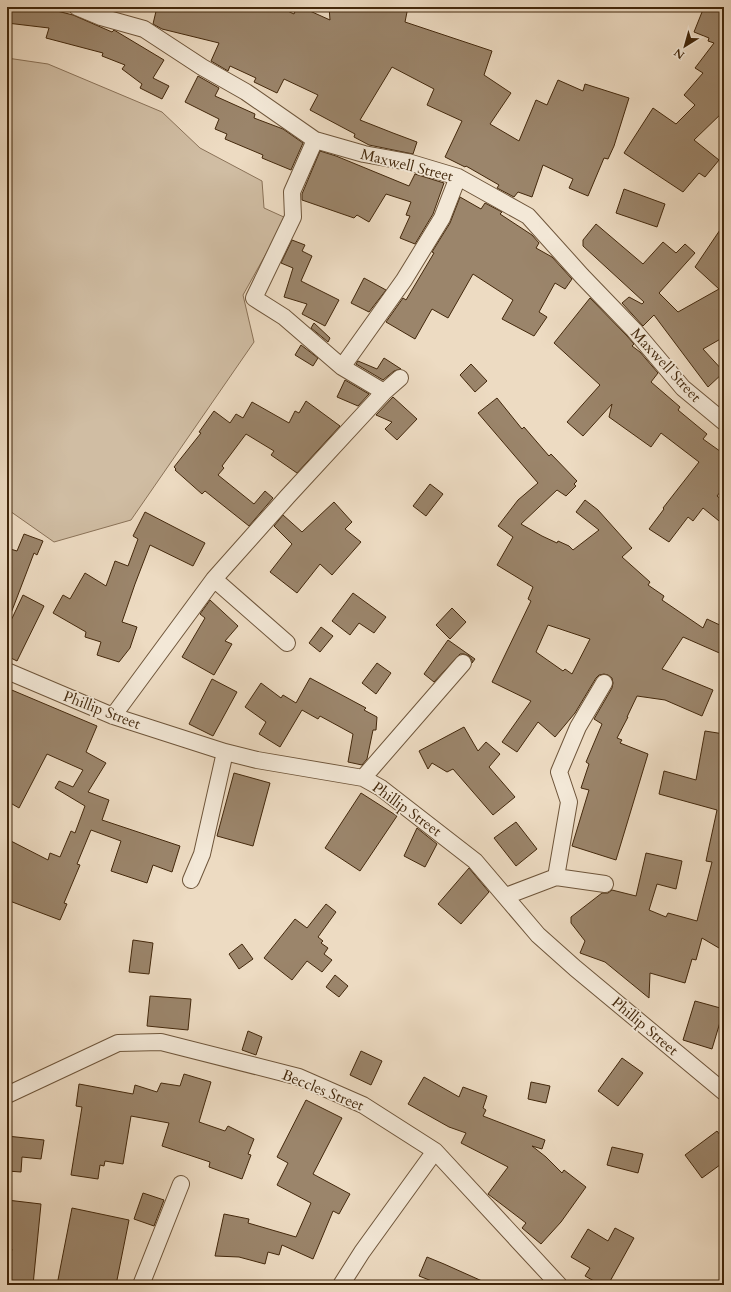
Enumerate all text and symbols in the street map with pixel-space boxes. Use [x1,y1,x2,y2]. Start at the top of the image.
north arrow [665,26,705,66]
text: N [671,44,688,62]
street label: Maxwell Street [359,144,456,186]
street label: Maxwell Street [626,324,706,407]
street label: Phillip Street [60,686,144,734]
street label: Phillip Street [368,777,446,841]
street label: Phillip Street [607,992,683,1060]
street label: Beccles Street [279,1065,367,1116]

